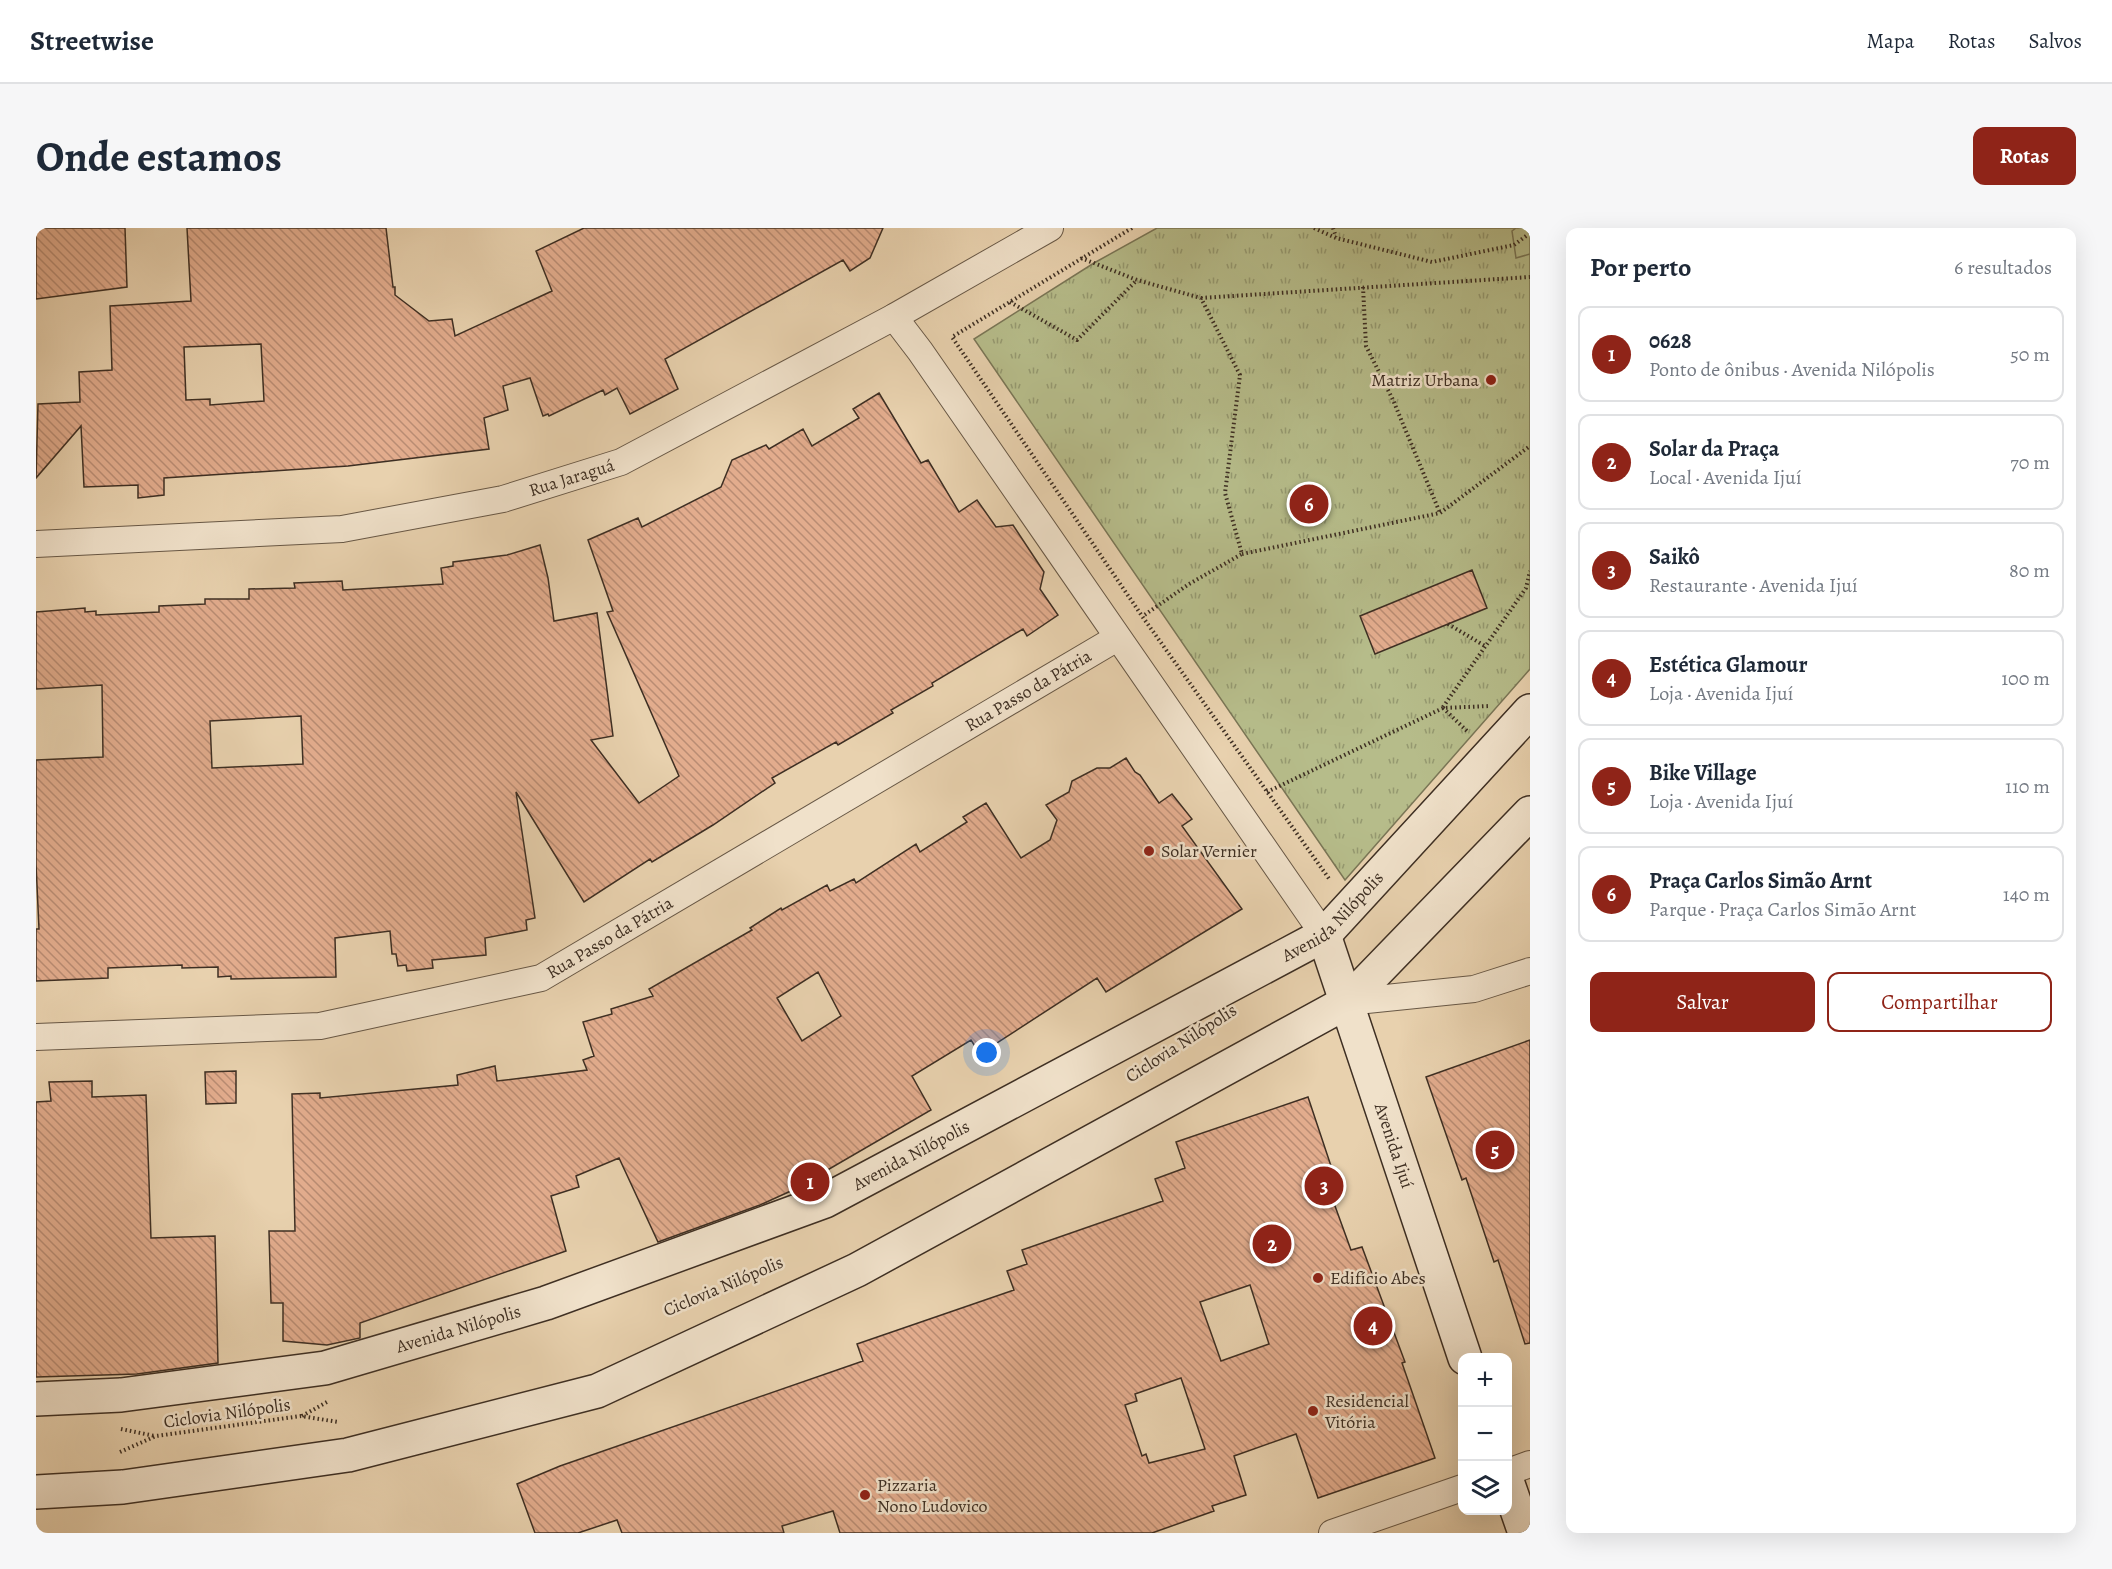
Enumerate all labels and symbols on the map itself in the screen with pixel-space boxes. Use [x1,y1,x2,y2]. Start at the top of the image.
place label: Matriz Urbana [1371,368,1480,392]
marker: Matriz Urbana [1484,373,1498,387]
street label: Rua Jaraguá [526,453,618,502]
pin: 6 [1290,482,1328,526]
street label: Rua Passo da Pátria [960,643,1096,737]
place label: Solar Vernier [1161,839,1257,863]
marker: Solar Vernier [1142,844,1156,858]
street label: Avenida Nilópolis [1277,866,1389,968]
street label: Rua Passo da Pátria [542,891,678,984]
street label: Ciclovia Nilópolis [1121,998,1241,1088]
your location [972,1038,1001,1067]
street label: Avenida Ijuí [1369,1099,1420,1191]
street label: Avenida Nilópolis [848,1114,974,1196]
pin: 5 [1476,1128,1514,1172]
pin: 1 [790,1160,830,1204]
pin: 3 [1304,1164,1344,1208]
pin: 2 [1252,1222,1292,1266]
street label: Ciclovia Nilópolis [659,1250,787,1322]
place label: Edifício Abes [1330,1266,1426,1290]
marker: Edifício Abes [1311,1271,1325,1285]
street label: Avenida Nilópolis [392,1299,524,1359]
pin: 4 [1354,1304,1392,1348]
place label: Residencial Vitória [1324,1389,1410,1434]
street label: Ciclovia Nilópolis [162,1392,292,1434]
marker: Residencial Vitória [1306,1404,1320,1418]
place label: Pizzaria Nono Ludovico [877,1473,988,1518]
marker: Pizzaria Nono Ludovico [858,1488,872,1502]

